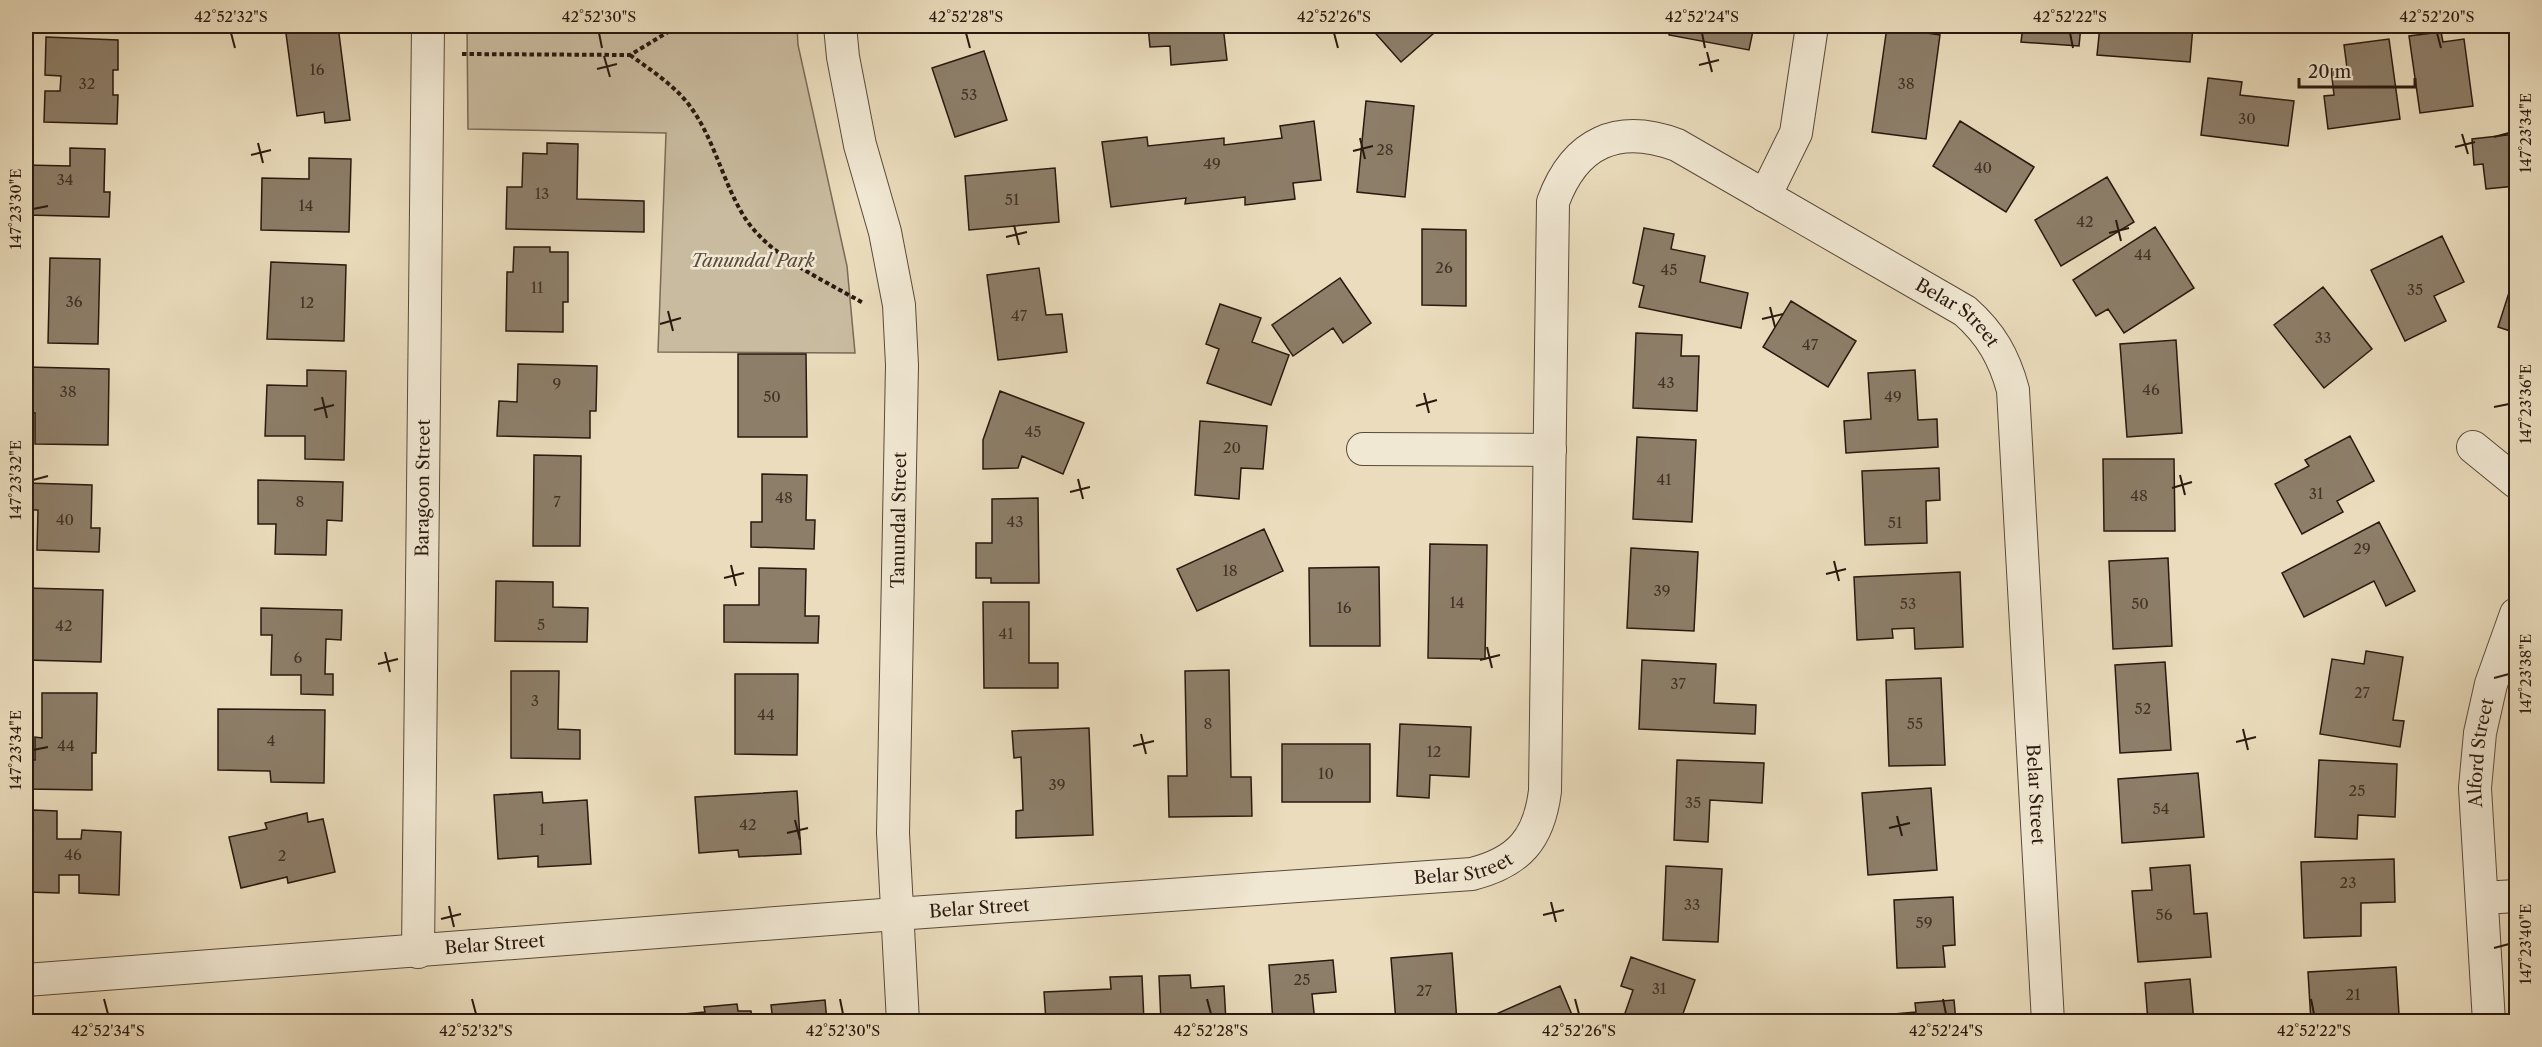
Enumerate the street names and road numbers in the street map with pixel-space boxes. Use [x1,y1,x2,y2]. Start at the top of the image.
street label: Belar Street [1911,274,2004,352]
street label: Baragoon Street [411,418,435,557]
street label: Tanundal Street [887,451,911,588]
street label: Alford Street [2464,695,2499,809]
street label: Belar Street [2022,743,2049,846]
street label: Belar Street [1413,848,1518,889]
street label: Belar Street [928,894,1031,923]
street label: Belar Street [444,930,546,959]

